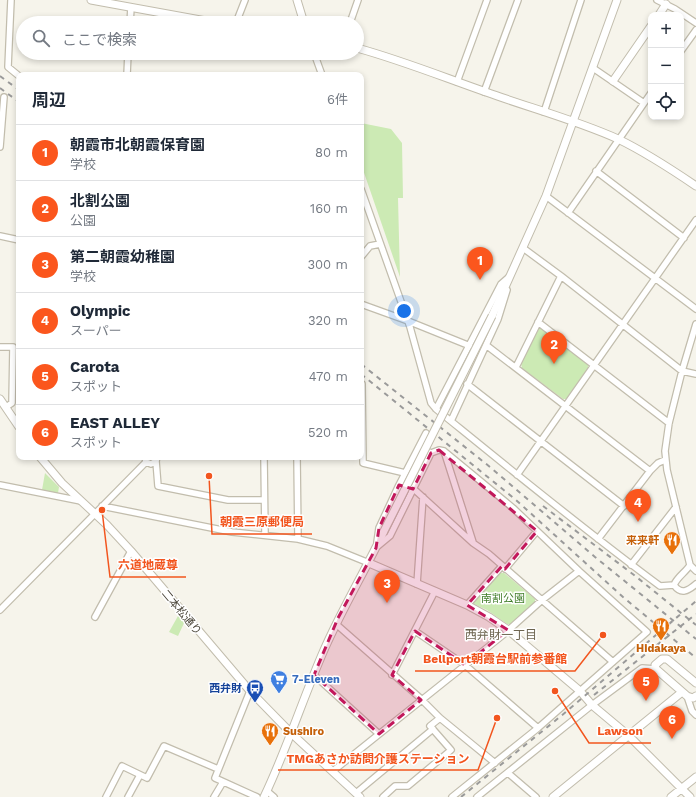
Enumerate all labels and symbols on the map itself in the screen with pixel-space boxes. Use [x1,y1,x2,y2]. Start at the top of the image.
pin: 1 [467,247,493,280]
your location [394,301,414,321]
pin: 2 [541,331,567,364]
pin: 4 [625,489,651,522]
callout: 朝霞三原郵便局 [212,510,312,534]
text: 朝霞三原郵便局 [220,515,304,529]
restaurant icon: 来来軒 [662,530,682,555]
place label: 来来軒 [626,534,659,547]
callout: 六道地蔵尊 [110,553,186,577]
text: 六道地蔵尊 [118,558,178,572]
pin: 3 [374,570,400,603]
street label: 二本松通り [159,587,204,638]
park label: 南割公園 [481,592,525,605]
restaurant icon: Hidakaya [651,616,671,641]
district label: 西弁財一丁目 [465,628,537,642]
place label: Hidakaya [636,642,687,655]
callout: Bellport朝霞台駅前参番館 [415,647,575,671]
text: Bellport朝霞台駅前参番館 [423,652,567,666]
pin: 5 [633,668,659,701]
supermarket icon: 7-Eleven [269,669,289,694]
place label: 7-Eleven [292,673,340,686]
bus stop icon: 西弁財 [245,678,265,703]
place label: 西弁財 [209,682,242,695]
pin: 6 [659,706,685,739]
callout: Lawson [589,719,651,743]
restaurant icon: Sushiro [260,721,280,746]
text: Lawson [597,724,643,738]
place label: Sushiro [283,725,324,738]
callout: TMGあさか訪問介護ステーション [278,746,478,770]
text: TMGあさか訪問介護ステーション [286,752,470,766]

